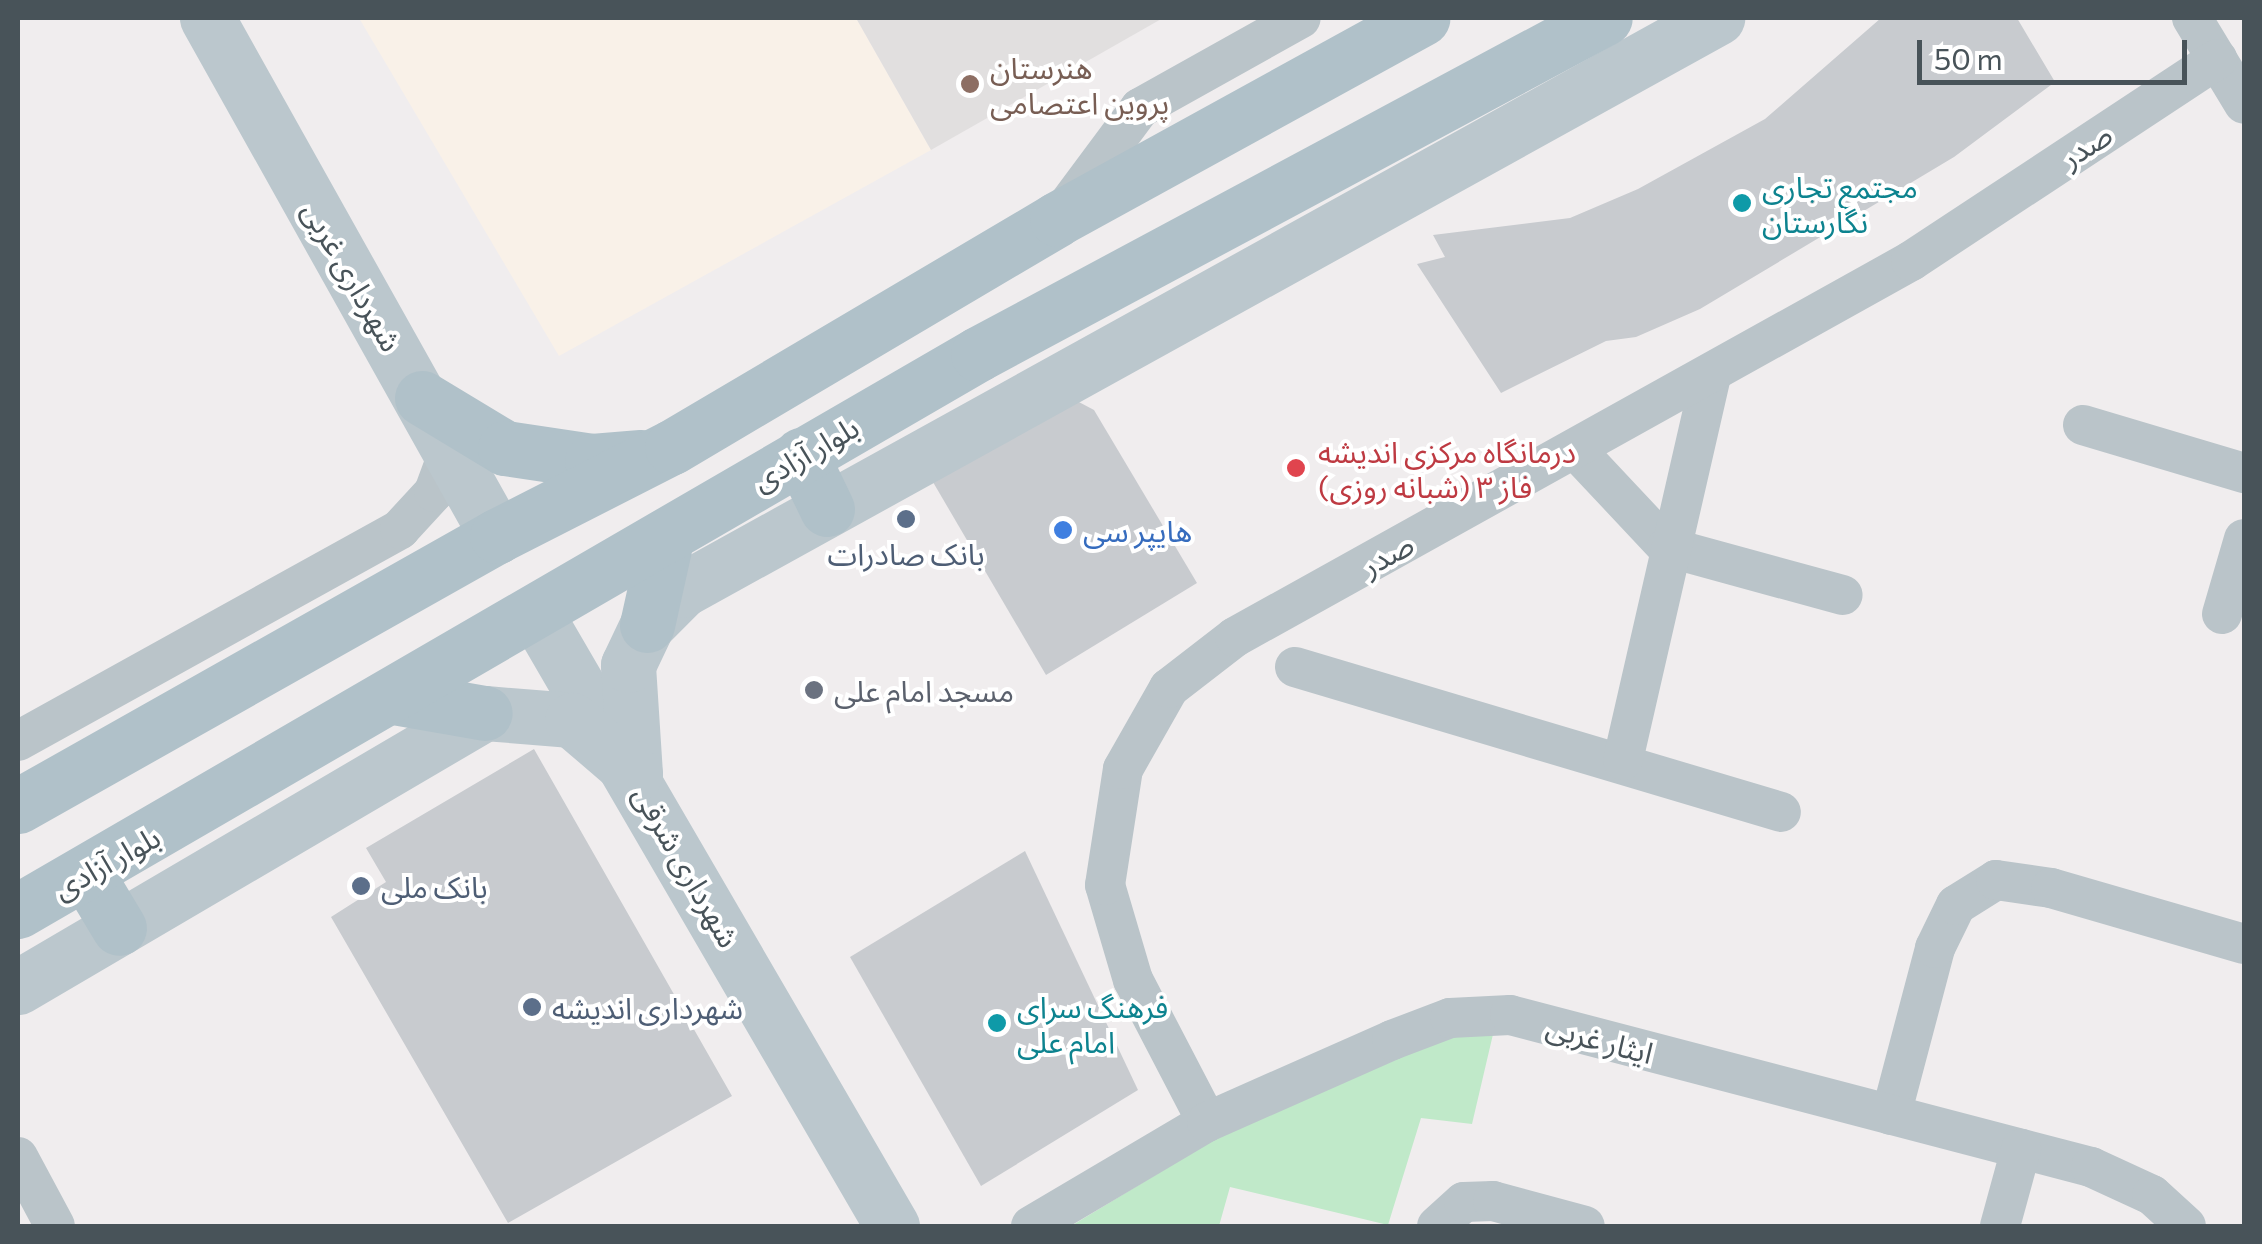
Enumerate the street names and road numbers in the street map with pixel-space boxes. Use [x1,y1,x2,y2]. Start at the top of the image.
street label: صدر [2054,115,2118,175]
street label: شهرداری غربی [296,195,410,357]
street label: بلوار آزادی [745,408,865,498]
street label: صدر [1355,525,1419,583]
street label: شهرداری شرقی [626,779,748,953]
street label: بلوار آزادی [46,818,166,906]
street label: ایثار غربی [1543,1008,1657,1070]

